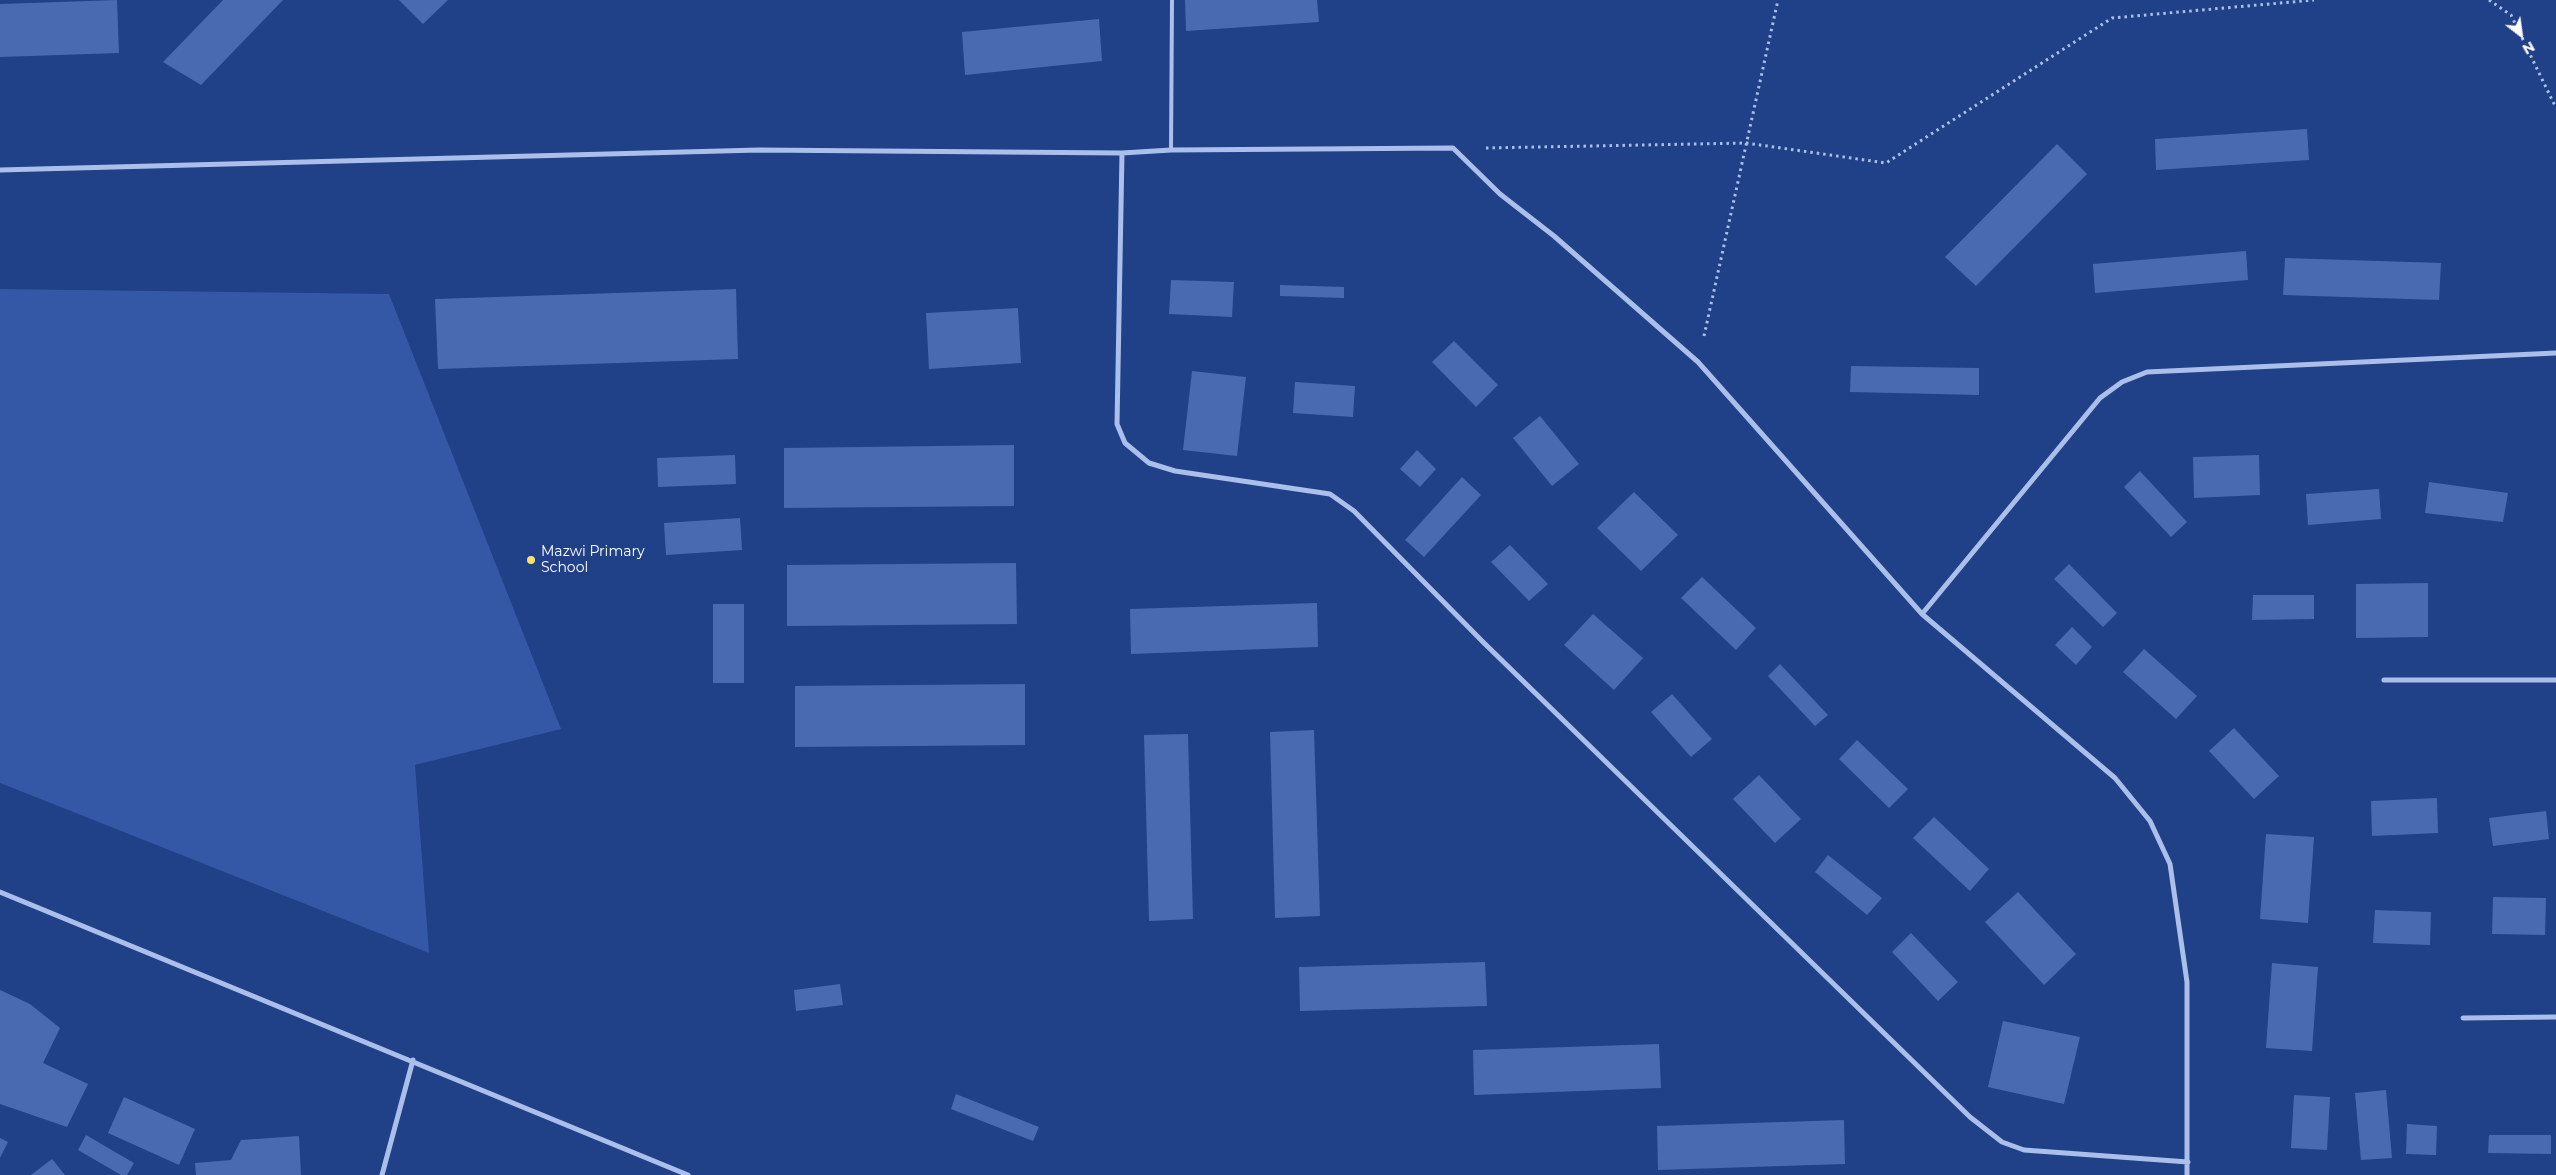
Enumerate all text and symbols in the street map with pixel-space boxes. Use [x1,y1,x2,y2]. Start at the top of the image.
north arrow [2496,10,2546,60]
text: N [2519,37,2538,59]
place label: Mazwi Primary School [541,544,645,576]
marker: Mazwi Primary School [525,554,537,566]

